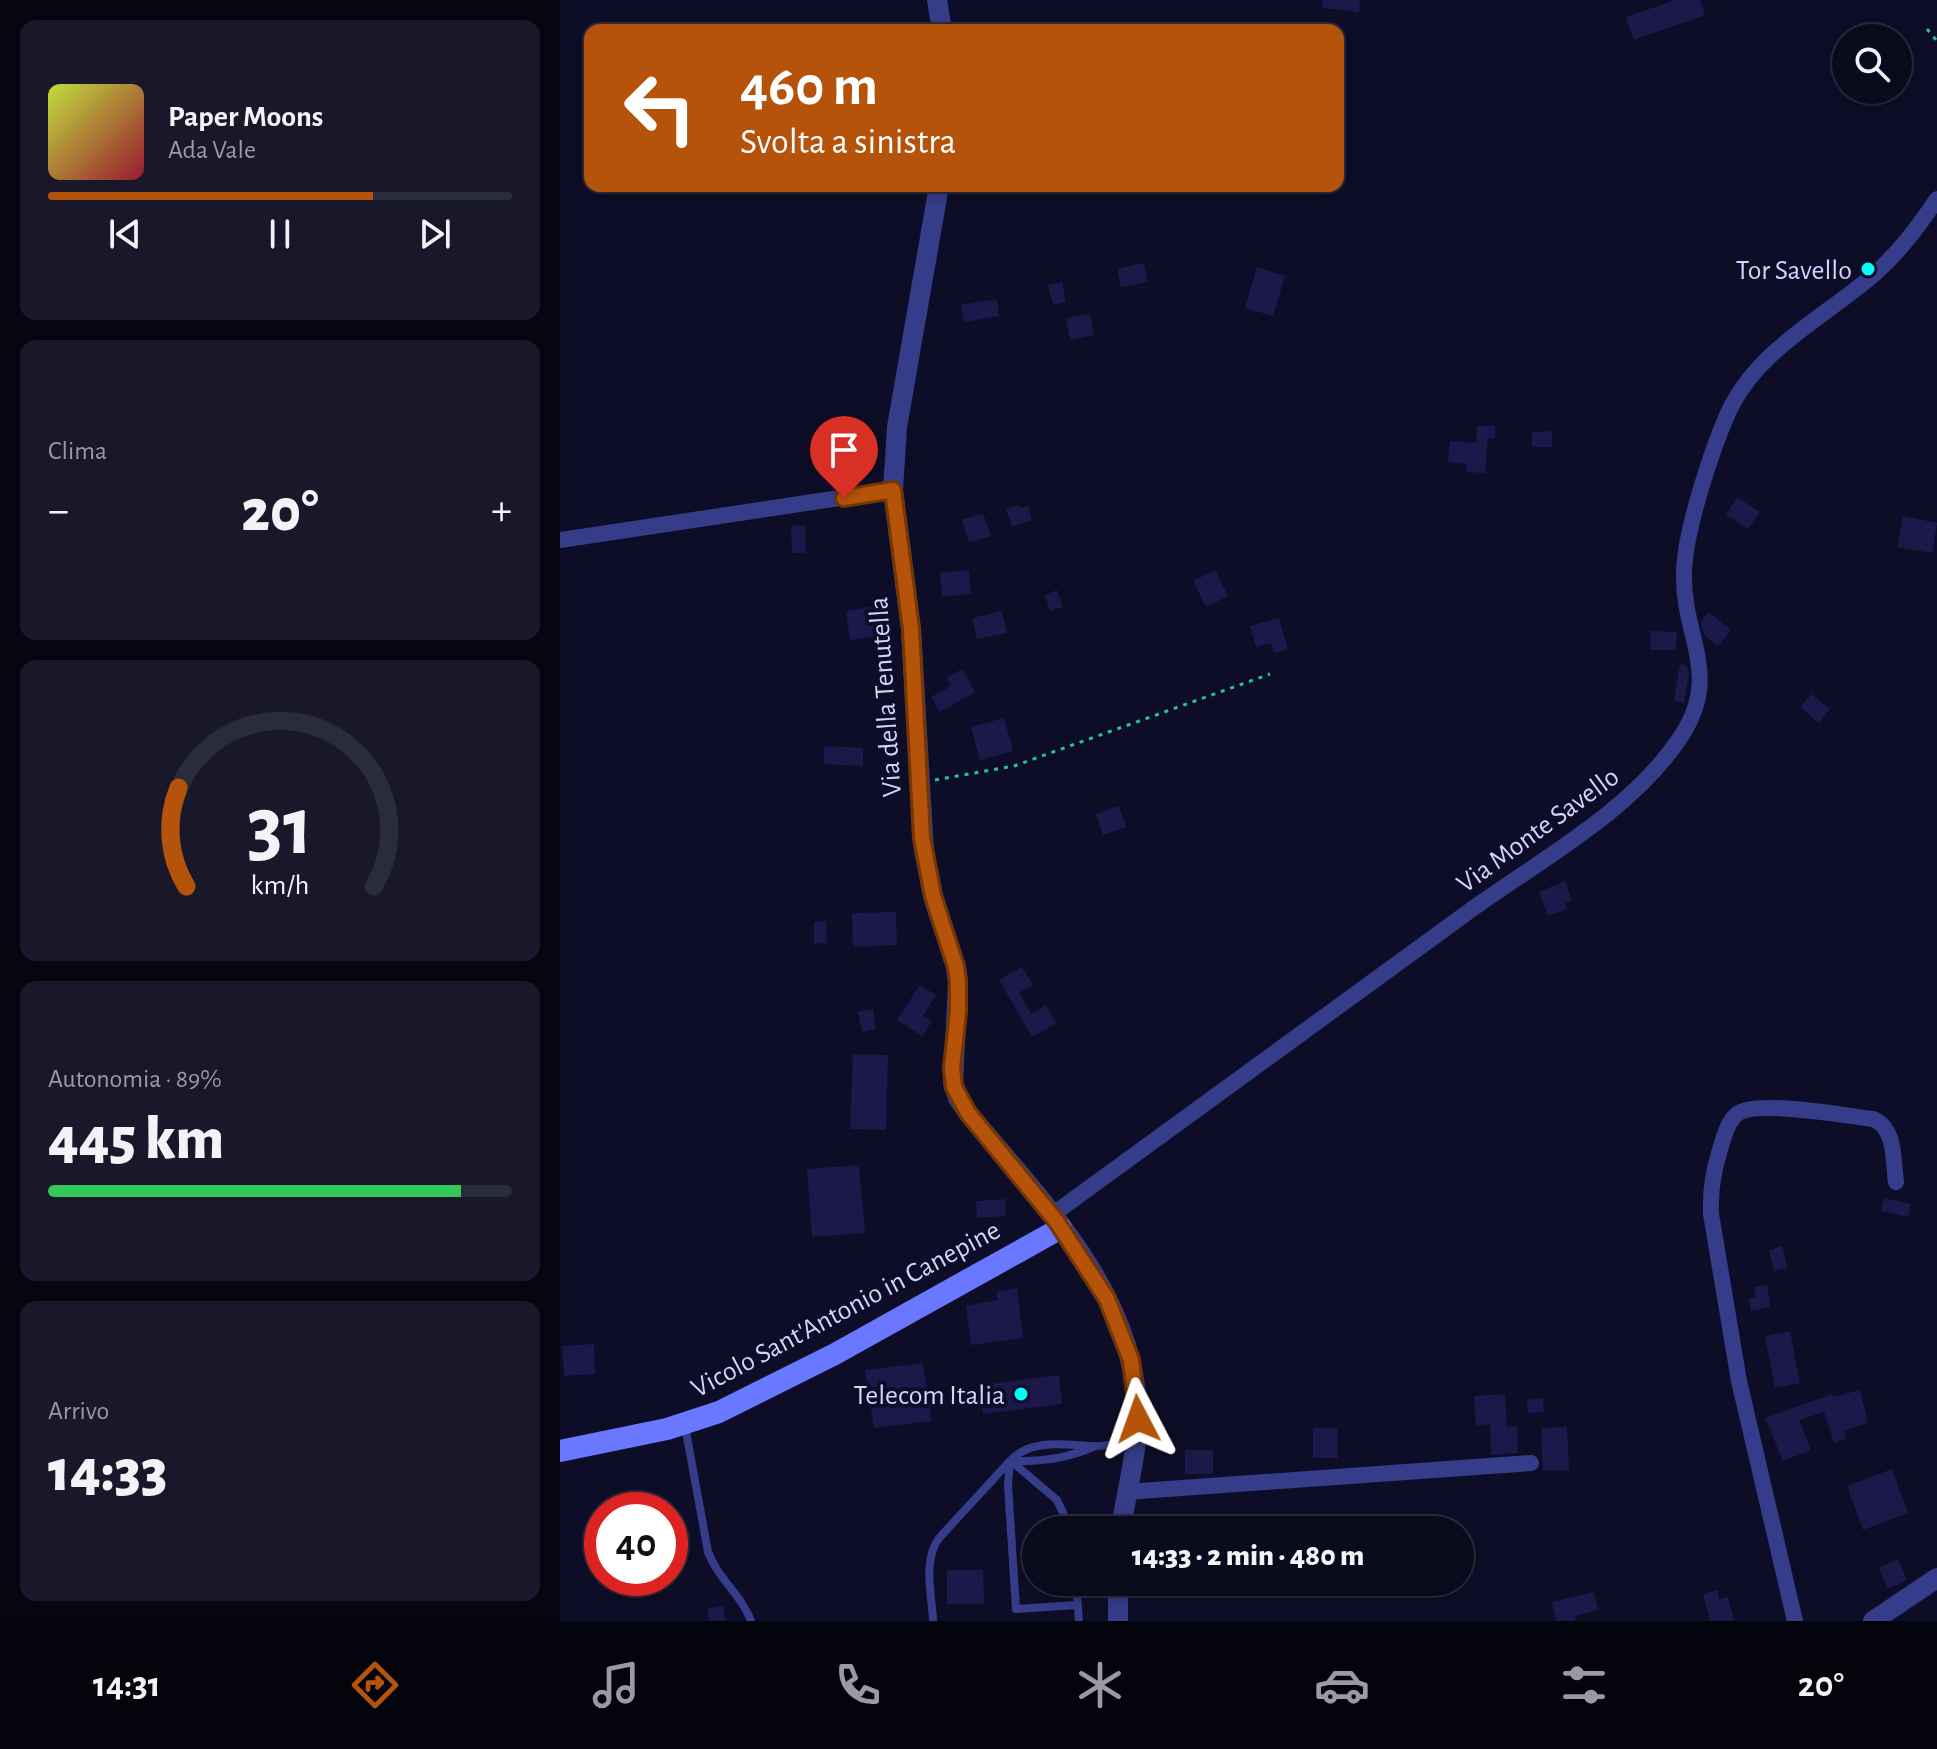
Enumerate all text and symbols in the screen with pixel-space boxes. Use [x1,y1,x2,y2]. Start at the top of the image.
map controls [1832,24,1912,104]
button: search [1832,24,1912,104]
icon: left [608,56,712,160]
text: 460 m [740,59,878,115]
text: Paper Moons [168,102,323,132]
text: Svolta a sinistra [740,124,956,160]
text: Ada Vale [168,137,256,163]
icon: previous [103,212,147,256]
icon: pause [258,212,302,256]
icon: next [413,212,457,256]
place label: Tor Savello [1736,257,1852,285]
marker: Tor Savello [1859,260,1877,278]
pin [810,416,878,498]
icon: arrive [822,428,866,472]
text: Clima [48,438,107,464]
text: 20° [241,482,319,542]
text: − [48,489,69,533]
text: + [491,489,512,533]
street label: Via della Tenutella [865,596,907,798]
street label: Via Monte Savello [1452,763,1624,899]
text: 31 [247,785,313,869]
text: km/h [251,871,309,900]
text: Autonomia · 89% [48,1066,222,1092]
text: 445 km [48,1110,224,1170]
street label: Vicolo Sant'Antonio in Canepine [687,1216,1005,1403]
position arrow [1096,1377,1180,1461]
place label: Telecom Italia [853,1382,1005,1410]
marker: Telecom Italia [1012,1385,1030,1403]
text: Arrivo [48,1398,109,1424]
text: 14:33 [48,1442,167,1502]
speed limit sign: 40 [584,1492,688,1596]
text: 14:33 · 2 min · 480 m [1132,1541,1364,1571]
icon: directions [347,1657,403,1713]
icon: music [588,1657,644,1713]
icon: phone [830,1657,886,1713]
icon: climate [1072,1657,1128,1713]
icon: car [1314,1657,1370,1713]
icon: filters [1556,1657,1612,1713]
text: 14:31 [93,1667,161,1703]
text: 20° [1798,1667,1844,1703]

